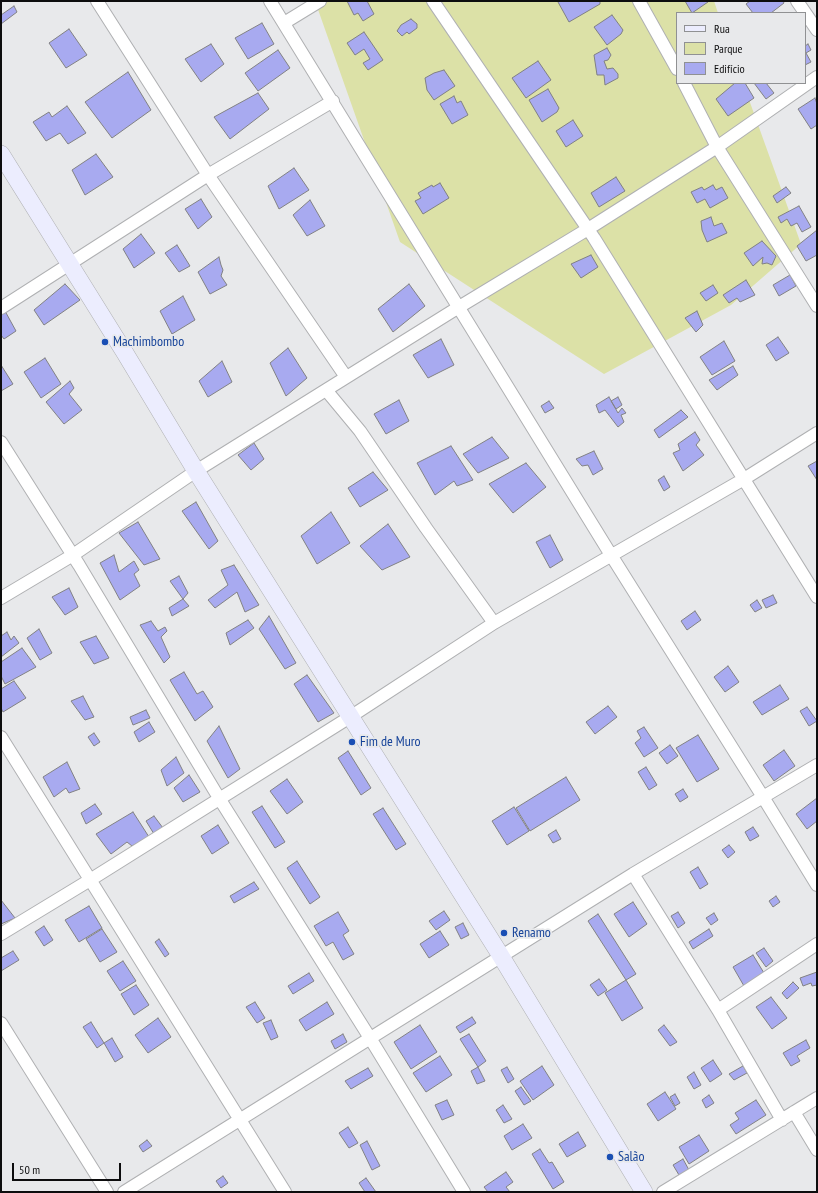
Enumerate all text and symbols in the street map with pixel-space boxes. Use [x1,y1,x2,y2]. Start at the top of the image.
legend [676,12,806,84]
text: Rua [714,21,730,36]
text: Parque [714,41,743,56]
text: Edifício [714,61,745,76]
place label: Machimbombo [113,334,184,350]
marker: Machimbombo [100,337,110,347]
place label: Fim de Muro [360,734,421,750]
marker: Fim de Muro [347,737,357,747]
place label: Renamo [512,925,551,941]
marker: Renamo [499,928,509,938]
place label: Salão [618,1149,645,1165]
marker: Salão [605,1152,615,1162]
scale bar [14,1155,123,1181]
text: 50 m [19,1162,40,1177]

